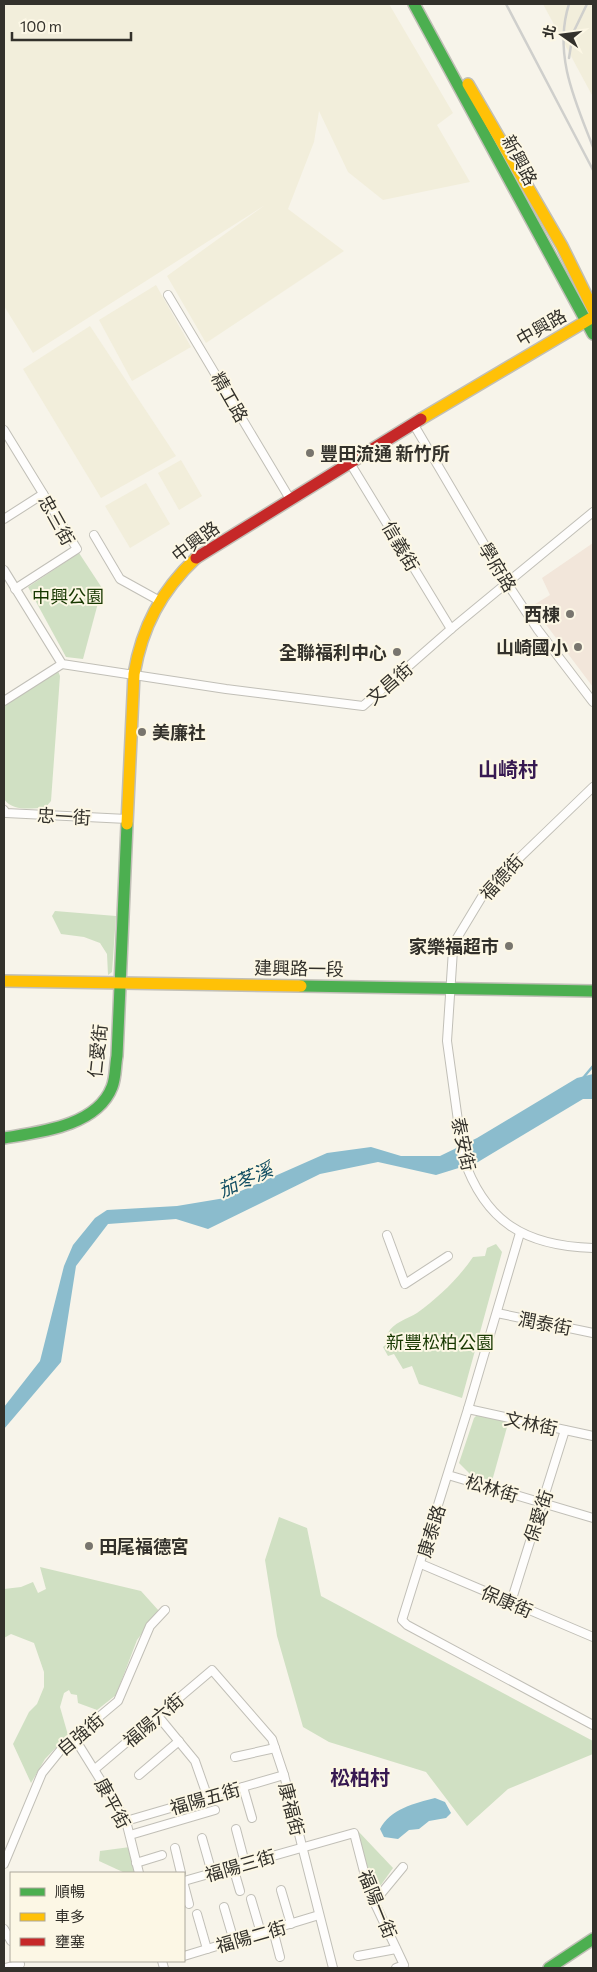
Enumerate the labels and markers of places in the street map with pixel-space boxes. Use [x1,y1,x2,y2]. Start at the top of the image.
place label: 豐田流通 新竹所 [320,442,449,464]
marker: 豐田流通 新竹所 [304,447,316,459]
place label: 西棟 [524,603,560,625]
marker: 西棟 [564,608,576,620]
place label: 山崎國小 [496,636,568,658]
place label: 全聯福利中心 [279,641,387,663]
marker: 山崎國小 [572,641,584,653]
marker: 全聯福利中心 [391,646,403,658]
place label: 美廉社 [152,721,206,743]
marker: 美廉社 [136,726,148,738]
place label: 家樂福超市 [409,935,499,957]
marker: 家樂福超市 [503,940,515,952]
place label: 田尾福德宮 [99,1535,189,1557]
marker: 田尾福德宮 [83,1540,95,1552]

